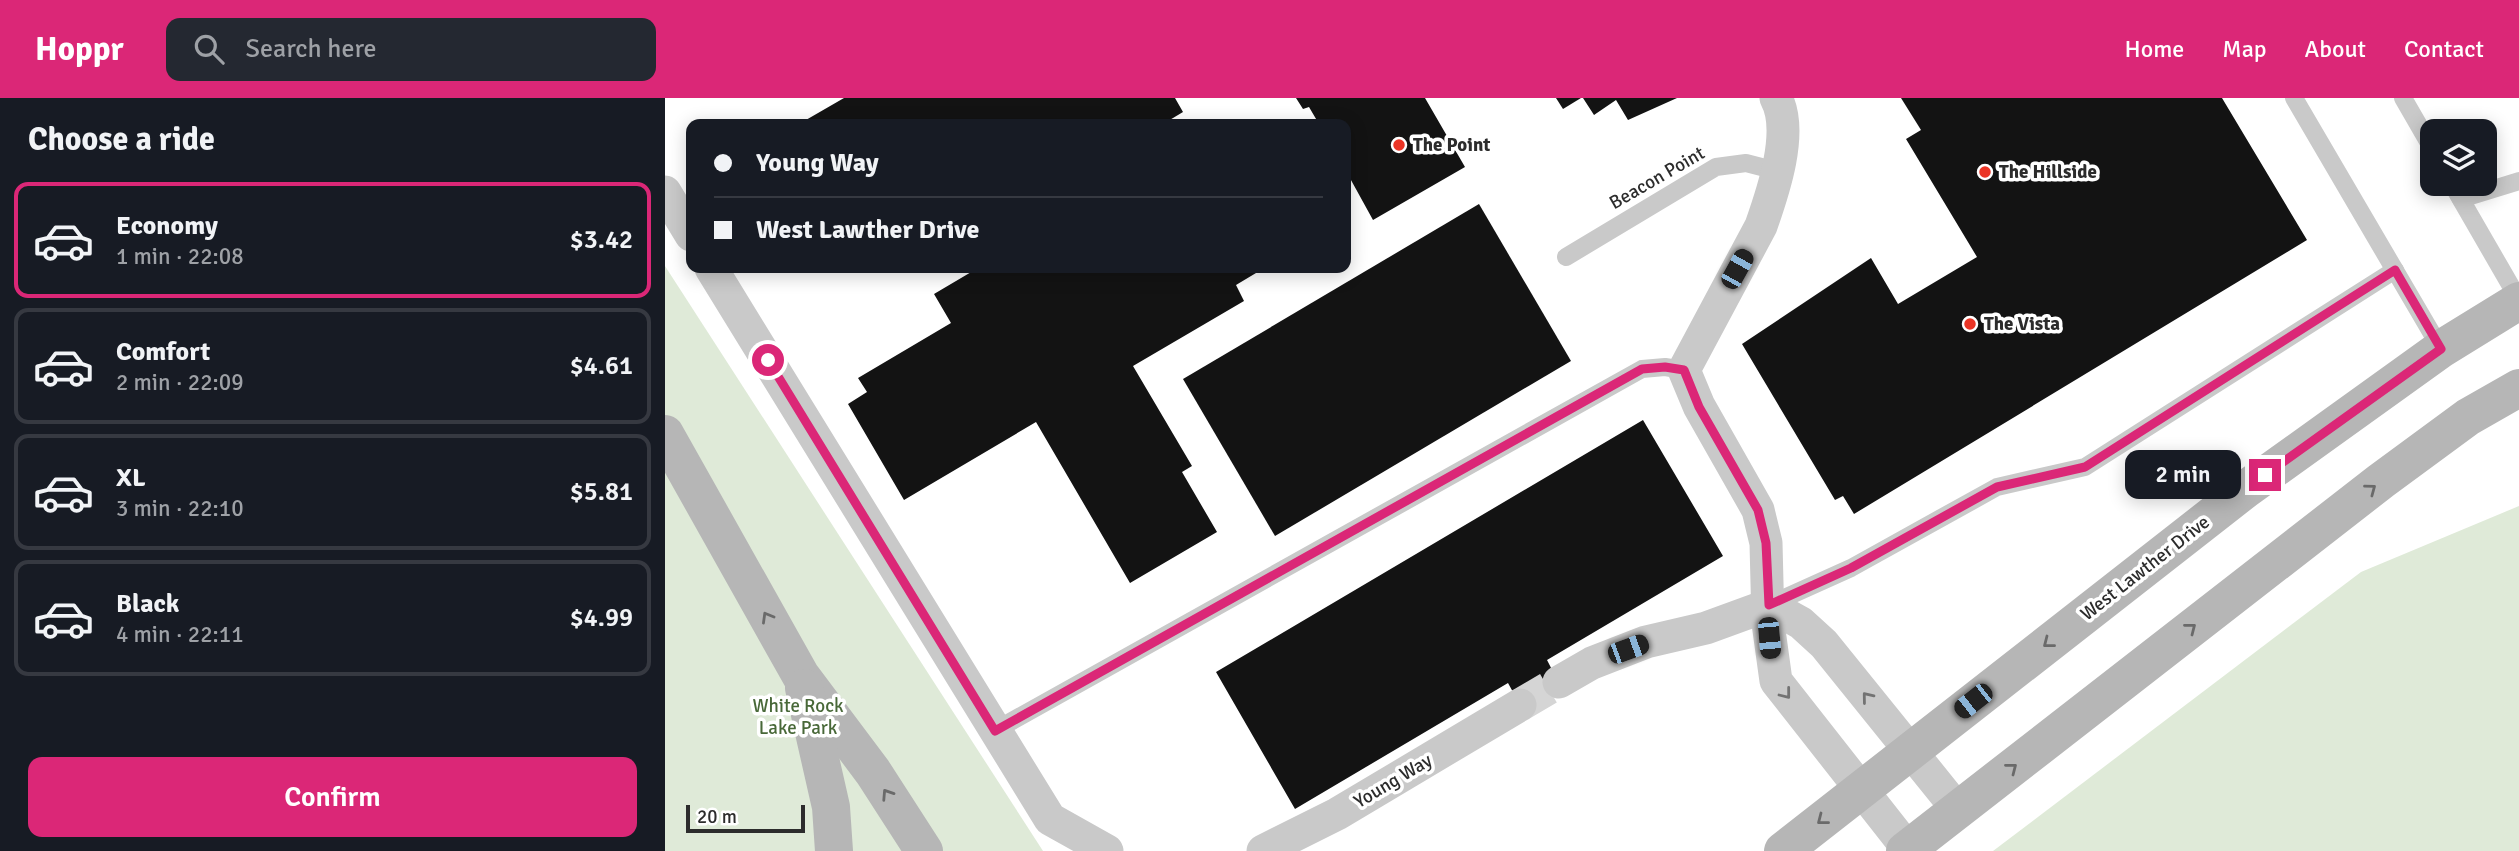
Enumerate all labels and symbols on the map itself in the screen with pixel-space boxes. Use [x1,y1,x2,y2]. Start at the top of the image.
place label: The Point [1413,133,1490,157]
marker: The Point [1391,137,1407,153]
street label: Beacon Point [1605,141,1709,215]
place label: The Hillside [1999,160,2097,184]
marker: The Hillside [1977,164,1993,180]
car [1718,246,1757,292]
place label: The Vista [1984,312,2060,336]
marker: The Vista [1962,316,1978,332]
route start [752,344,784,376]
callout: 2 min [2125,450,2241,500]
route end [2249,459,2281,491]
one-way arrow [2363,485,2376,497]
street label: West Lawther Drive [2076,510,2214,626]
one-way arrow [762,612,775,624]
car [1757,616,1782,660]
one-way arrow [2183,624,2196,637]
car [1605,632,1652,666]
one-way arrow [2043,635,2056,648]
car [1950,680,1997,722]
one-way arrow [1778,686,1790,699]
one-way arrow [1863,693,1876,705]
park label: White Rock Lake Park [752,694,844,740]
street label: Young Way [1350,748,1437,814]
one-way arrow [2004,764,2016,777]
one-way arrow [883,788,896,801]
scale bar [686,802,805,834]
one-way arrow [1818,812,1830,825]

